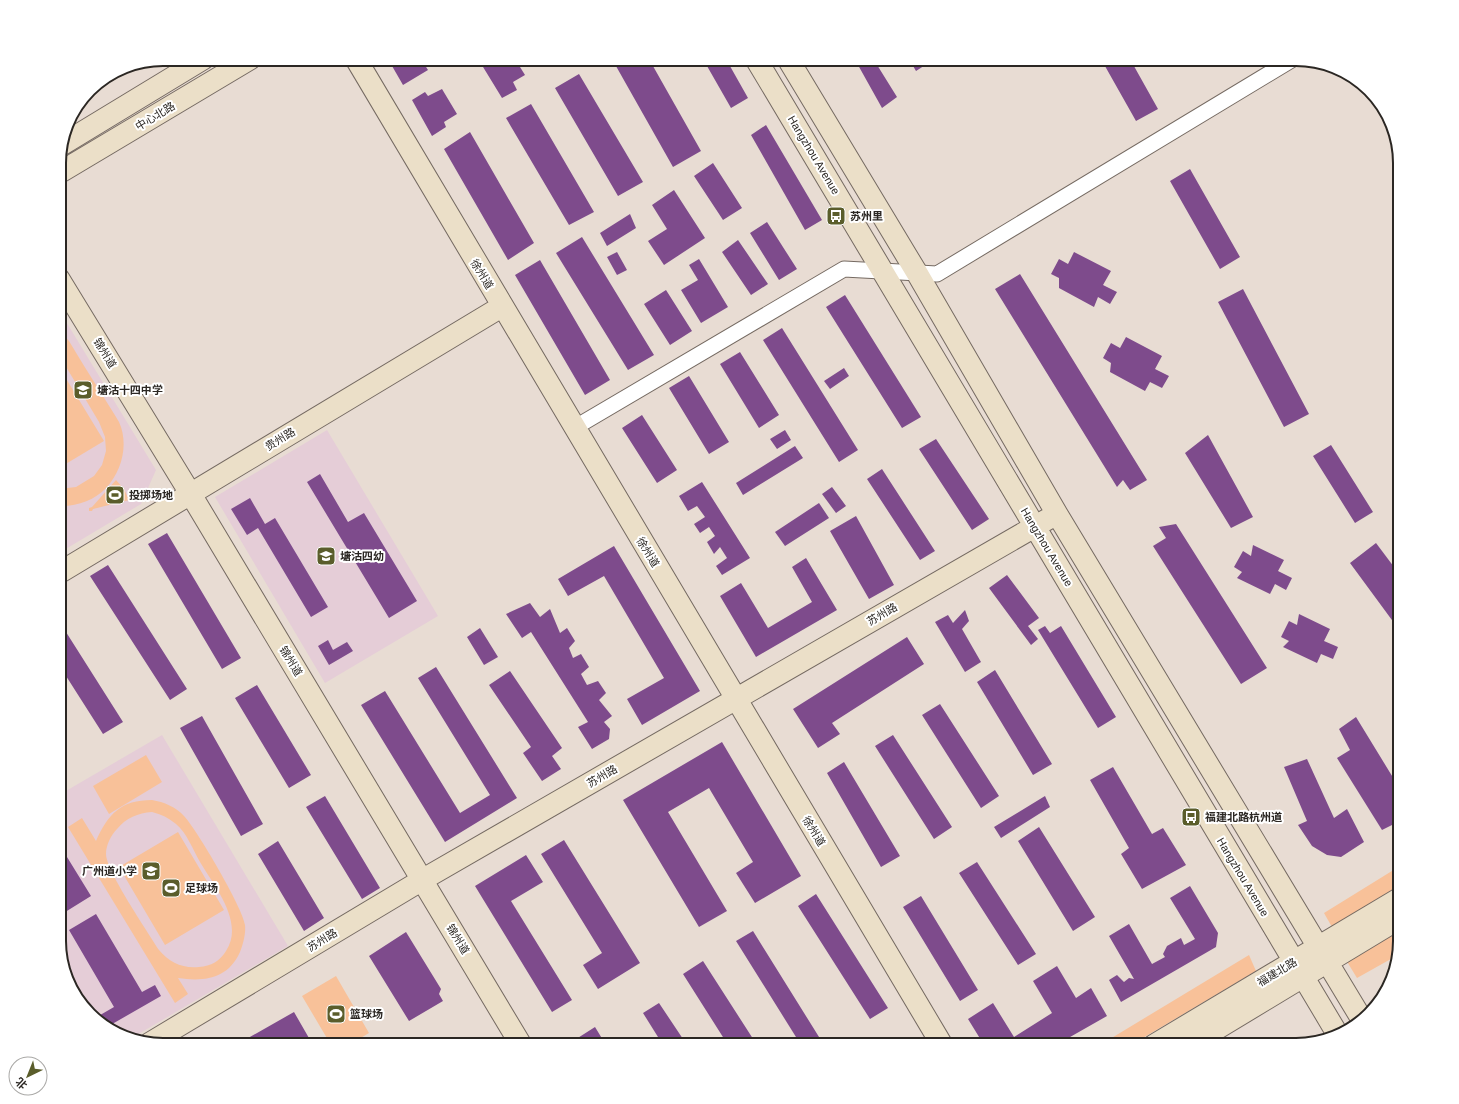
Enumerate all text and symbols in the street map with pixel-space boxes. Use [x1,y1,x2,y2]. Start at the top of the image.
street label: 中心北路 [133,100,177,132]
street label: Hangzhou Avenue [786,113,842,197]
bus stop icon: 苏州里 [825,205,847,227]
place label: 苏州里 [850,210,883,222]
street label: 徐州道 [468,257,496,291]
street label: 锦州道 [91,336,119,370]
school or university icon: 塘沽十四中学 [72,379,94,401]
place label: 塘沽十四中学 [97,384,163,396]
street label: 贵州路 [263,425,297,453]
sports icon: 投掷场地 [104,484,126,506]
place label: 投掷场地 [129,489,173,501]
street label: Hangzhou Avenue [1019,505,1075,589]
street label: 徐州道 [634,535,662,569]
school or university icon: 塘沽四幼 [315,545,337,567]
place label: 塘沽四幼 [340,550,384,562]
street label: 苏州路 [865,601,899,627]
street label: 锦州道 [277,644,305,678]
street label: 苏州路 [585,763,619,789]
bus stop icon: 福建北路杭州道 [1180,806,1202,828]
place label: 福建北路杭州道 [1205,811,1282,823]
street label: 徐州道 [800,814,828,848]
street label: Hangzhou Avenue [1215,835,1271,919]
school or university icon: 广州道小学 [140,860,162,882]
place label: 广州道小学 [82,865,137,877]
sports icon: 足球场 [160,877,182,899]
place label: 足球场 [185,882,218,894]
street label: 锦州道 [444,922,472,956]
street label: 苏州路 [305,926,339,954]
street label: 福建北路 [1255,956,1299,988]
sports icon: 篮球场 [325,1003,347,1025]
place label: 篮球场 [350,1008,383,1020]
north arrow [8,1056,48,1096]
text: 北 [13,1075,29,1091]

